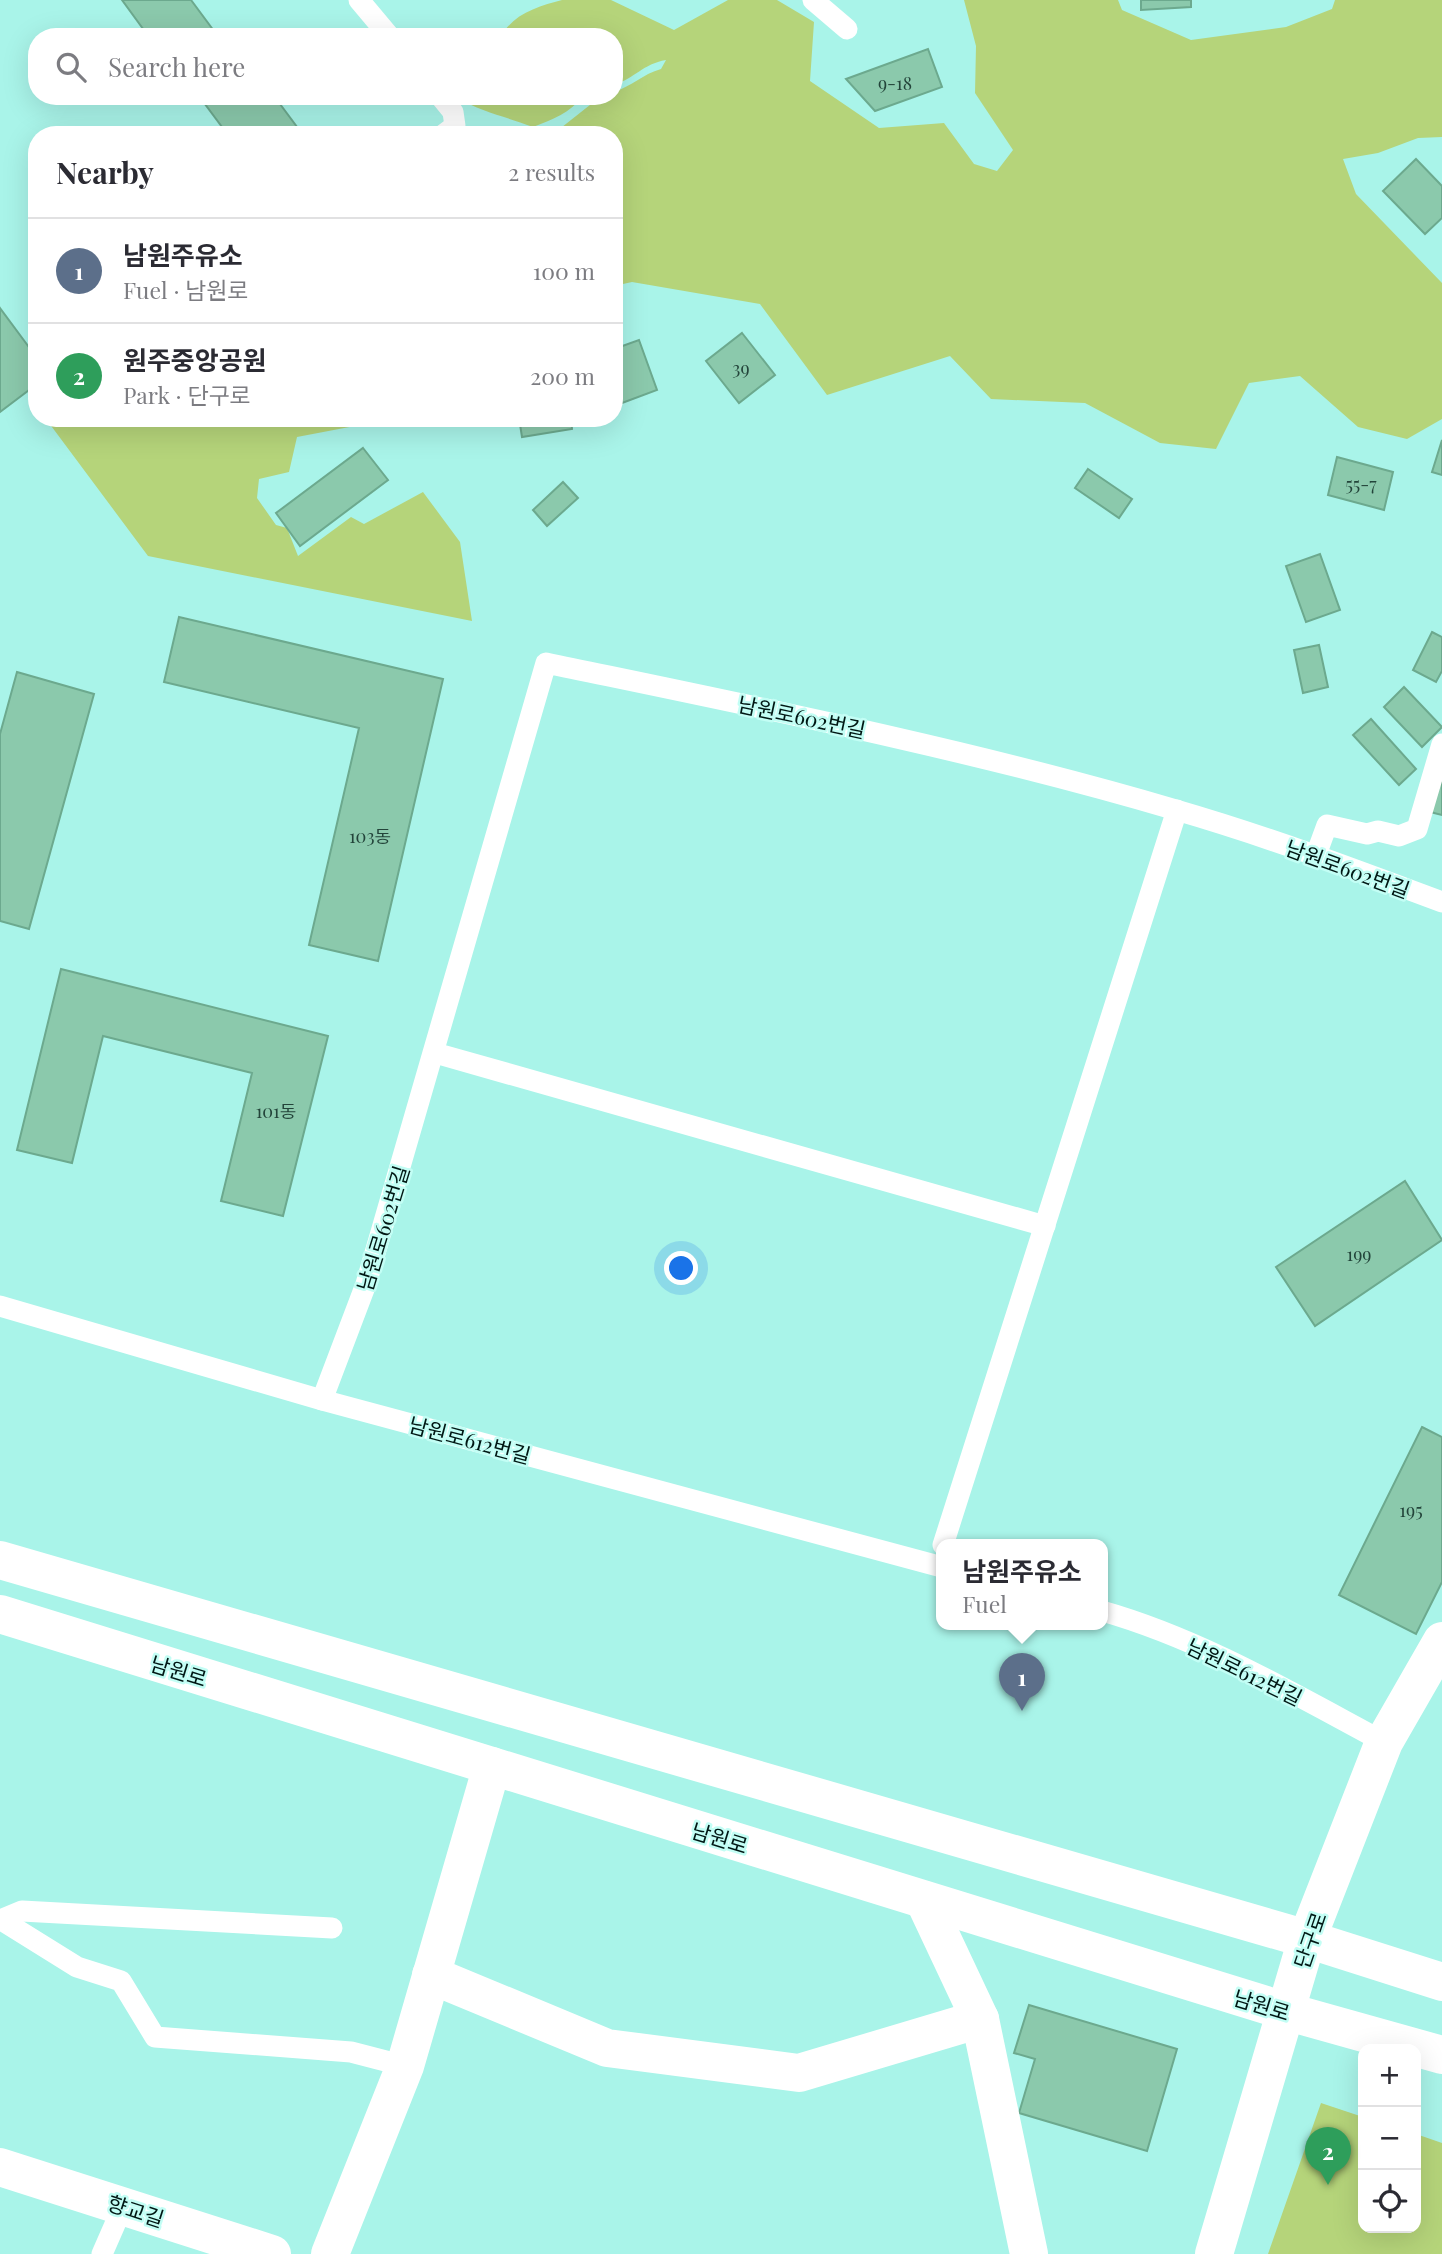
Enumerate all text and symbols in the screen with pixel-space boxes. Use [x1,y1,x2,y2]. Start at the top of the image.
search box [28,28,623,105]
icon: search [52,48,90,86]
text: Search here [108,49,245,84]
house number: 9-18 [878,71,912,95]
text: Nearby [56,152,154,192]
text: 2 results [508,156,595,187]
text: 남원주유소 [123,237,243,272]
text: 1 [75,255,83,286]
text: 100 m [533,255,595,286]
text: Fuel · 남원로 [123,274,249,305]
text: 원주중앙공원 [123,342,267,377]
house number: 39 [732,356,750,380]
text: 2 [73,360,85,391]
text: 200 m [530,360,595,391]
text: Park · 단구로 [123,379,251,410]
house number: 55-7 [1345,472,1377,496]
street label: 남원로602번길 [735,689,869,743]
house number: 103동 [349,824,391,848]
street label: 남원로602번길 [1282,833,1414,903]
house number: 101동 [256,1099,296,1123]
street label: 남원로602번길 [350,1162,414,1294]
house number: 199 [1347,1242,1371,1266]
your location [664,1251,698,1285]
street label: 남원로612번길 [406,1409,534,1469]
house number: 195 [1399,1498,1423,1522]
popup [936,1539,1108,1630]
text: 남원주유소 [962,1553,1082,1588]
text: Fuel [962,1588,1007,1619]
street label: 남원로612번길 [1183,1631,1307,1711]
street label: 남원로 [147,1648,211,1692]
pin: 1 [999,1653,1045,1711]
street label: 남원로 [688,1815,752,1859]
street label: 단구로 [1286,1908,1332,1972]
street label: 남원로 [1230,1982,1294,2026]
map controls [1358,2044,1421,2233]
button: + [1358,2044,1421,2107]
button: − [1358,2107,1421,2170]
pin: 2 [1305,2127,1351,2185]
button: locate [1358,2170,1421,2233]
street label: 향교길 [104,2188,168,2232]

